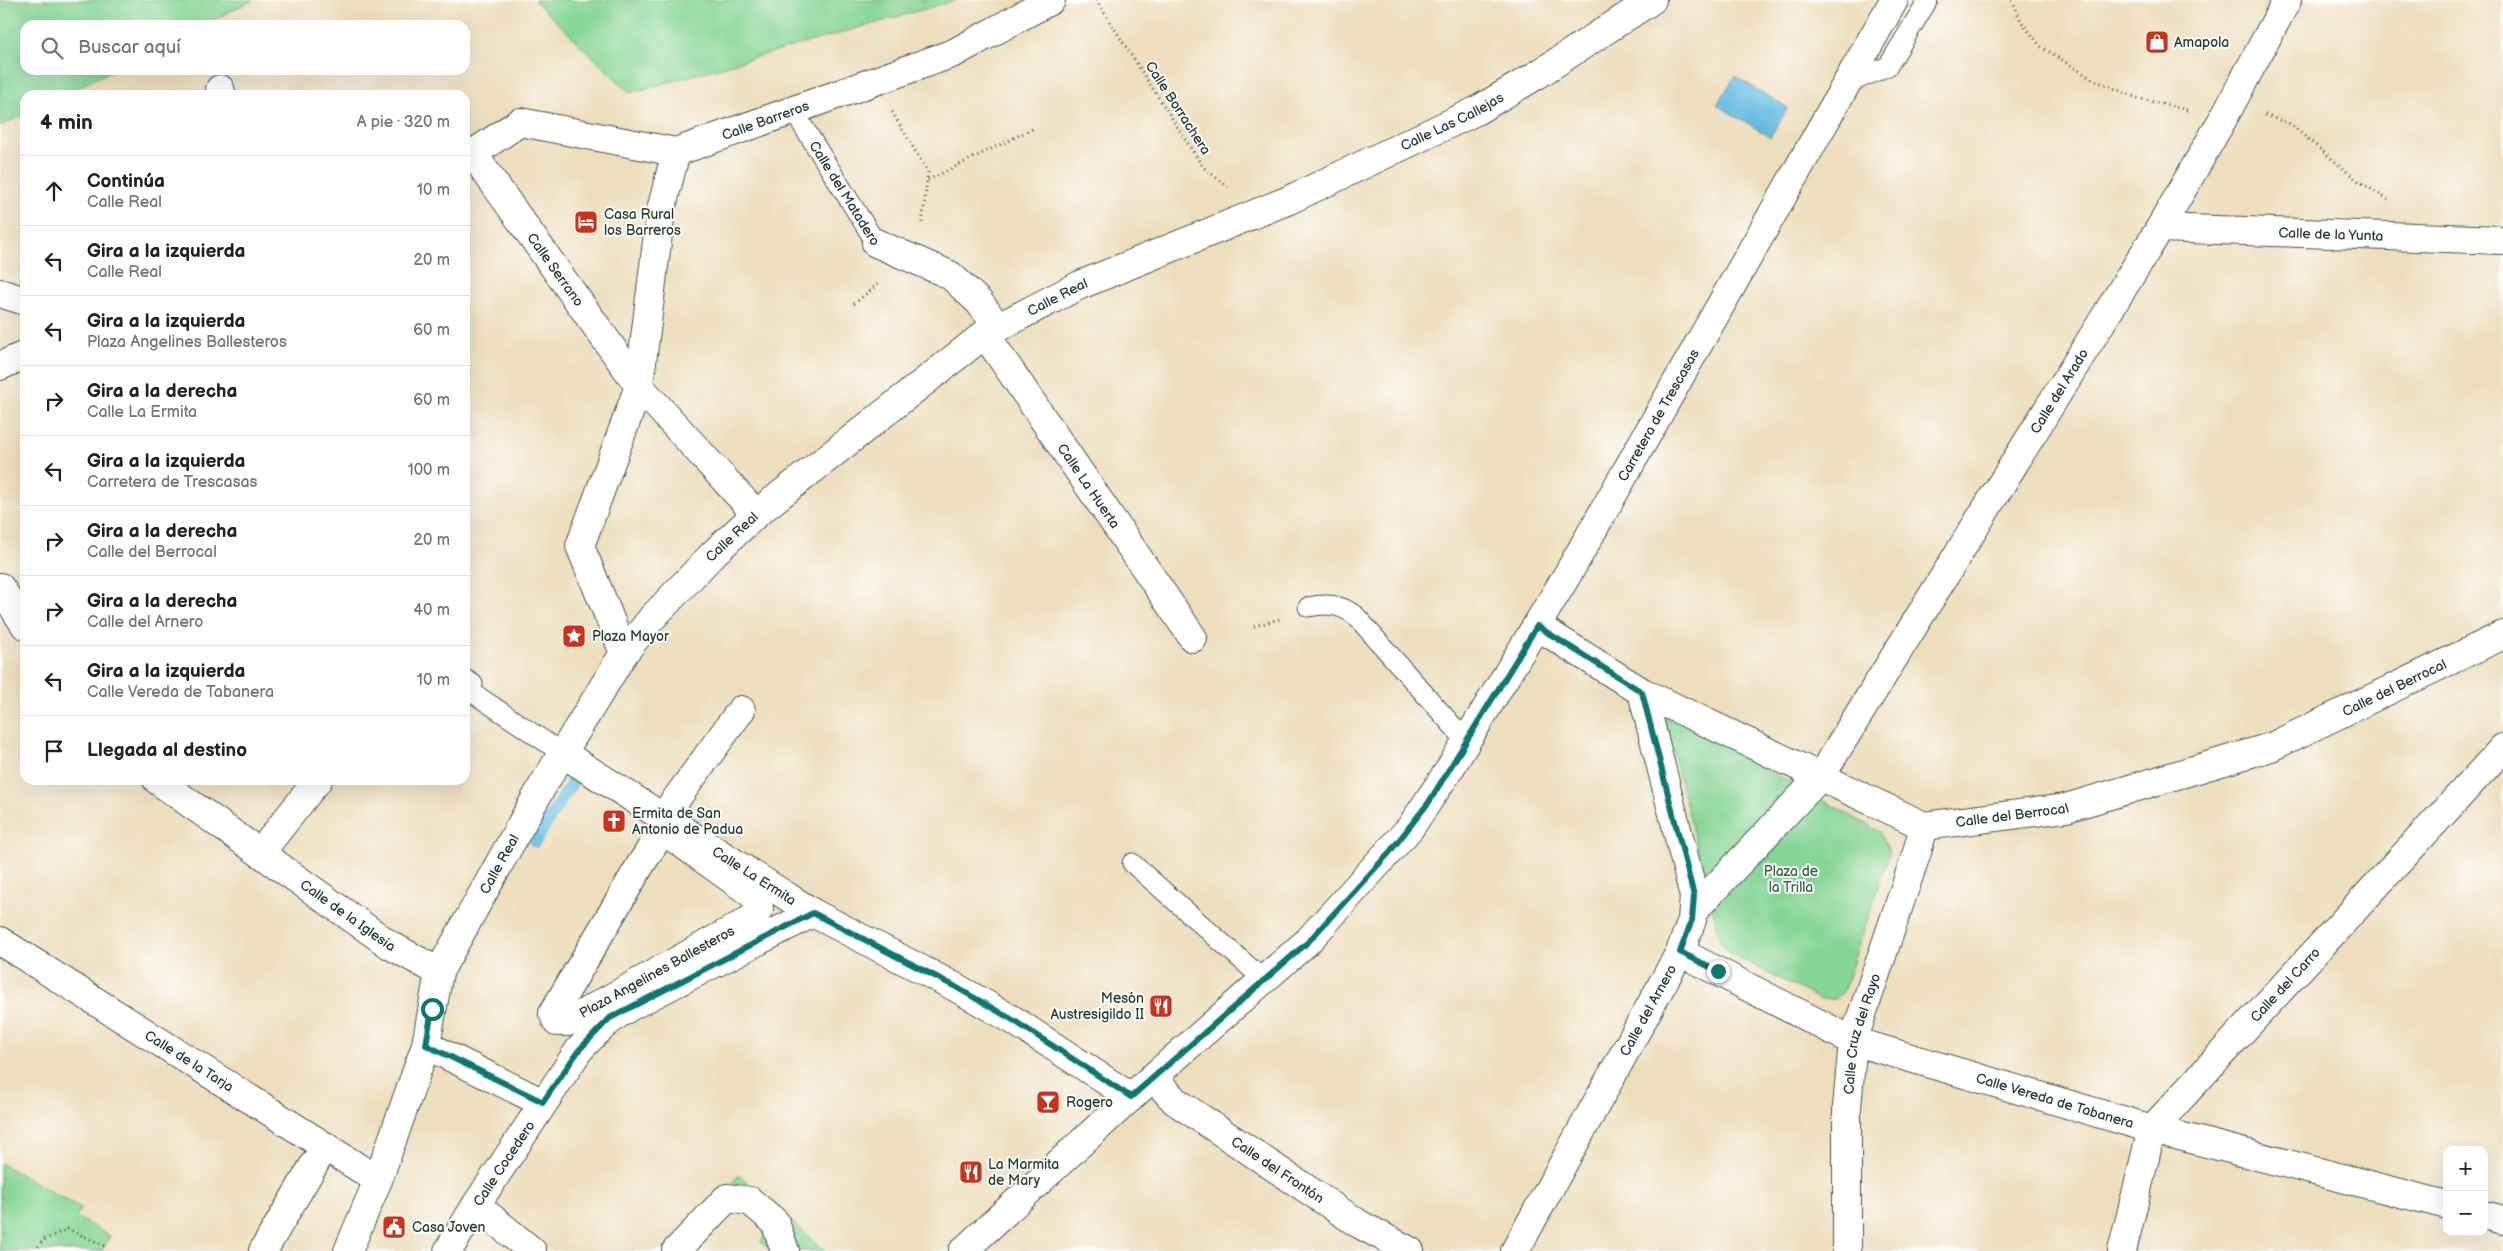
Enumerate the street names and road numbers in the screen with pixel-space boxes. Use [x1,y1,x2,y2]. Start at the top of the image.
street label: Calle Borrachera [1142,58,1214,158]
street label: Calle Las Callejas [1398,88,1506,154]
street label: Calle Barreros [719,97,811,144]
street label: Calle del Matadero [806,138,884,249]
street label: Calle de la Yunta [2278,224,2384,244]
street label: Calle Serrano [524,229,588,310]
street label: Calle Real [1024,274,1090,319]
street label: Calle del Arado [2026,345,2092,437]
street label: Carretera de Trescasas [1614,346,1703,484]
street label: Calle La Huerta [1054,440,1124,532]
street label: Calle Real [702,508,761,565]
street label: Calle del Berrocal [2339,655,2449,720]
street label: Calle del Berrocal [1955,799,2071,830]
street label: Calle Real [476,831,522,897]
street label: Calle La Ermita [709,842,800,909]
street label: Calle de la Iglesia [297,876,399,955]
street label: Plaza Angelines Ballesteros [576,922,738,1022]
street label: Calle del Carro [2247,944,2324,1025]
street label: Calle del Arnero [1616,961,1680,1059]
street label: Calle Cruz del Rayo [1840,971,1884,1095]
street label: Calle de la Tarja [142,1026,237,1095]
street label: Calle Vereda de Tabanera [1974,1069,2136,1132]
street label: Calle Cocedero [469,1117,538,1209]
street label: Calle del Frontón [1228,1132,1327,1207]

